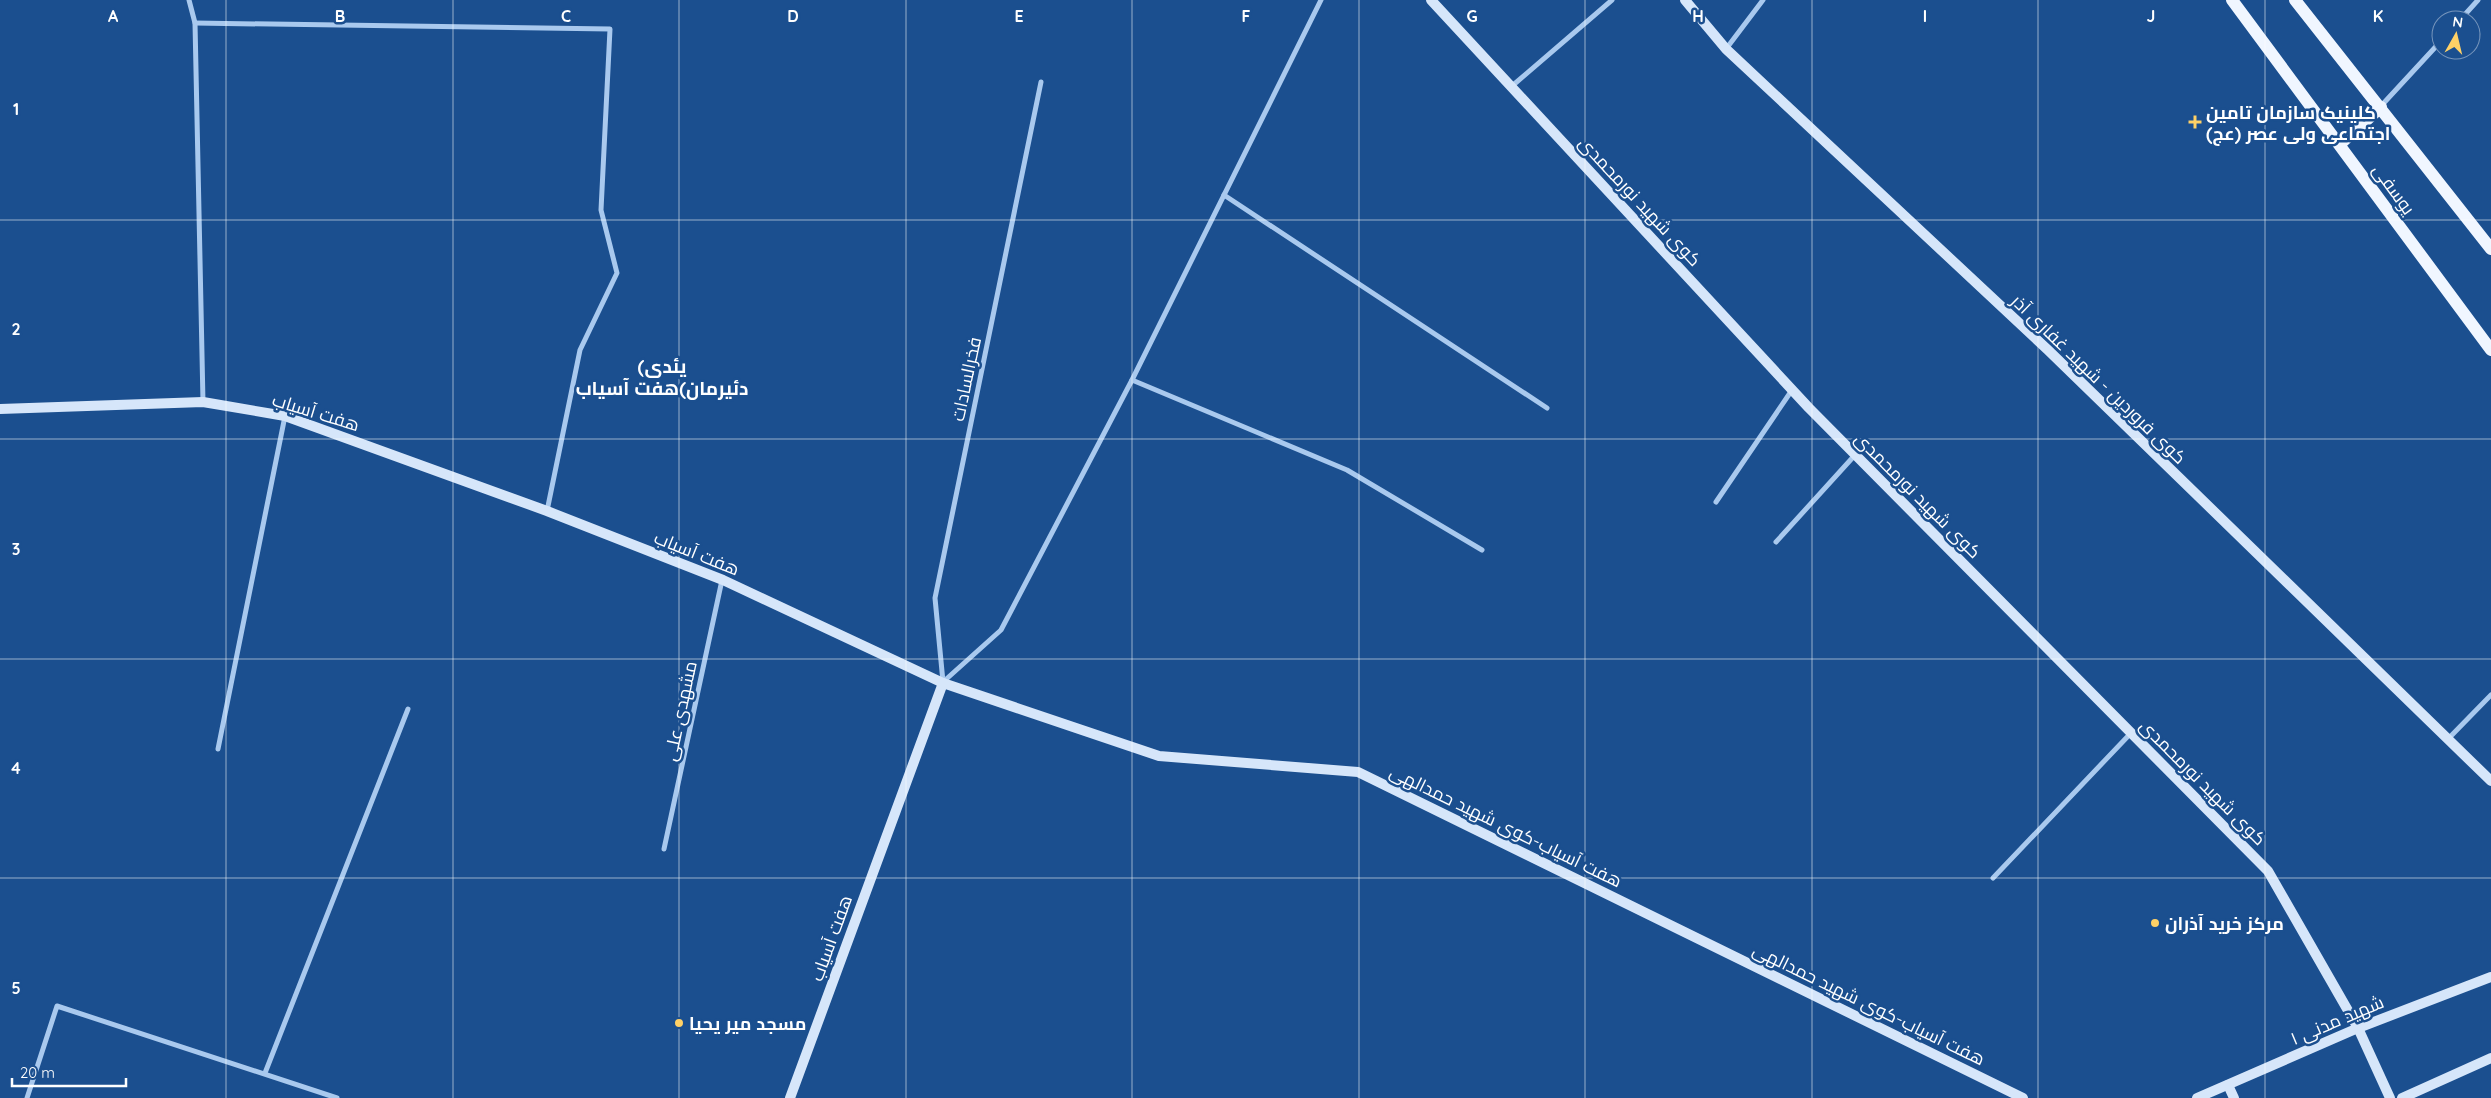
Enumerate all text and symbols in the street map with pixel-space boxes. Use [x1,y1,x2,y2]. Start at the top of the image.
text: A [108,6,119,26]
text: B [335,6,345,26]
text: C [561,6,571,26]
text: D [787,6,799,26]
text: E [1014,6,1024,26]
text: F [1242,6,1251,26]
text: G [1466,6,1478,26]
text: H [1692,6,1704,26]
text: I [1923,6,1927,26]
text: J [2147,6,2155,26]
text: K [2373,6,2383,26]
north arrow [2431,10,2481,60]
text: N [2451,12,2464,32]
text: 1 [13,99,19,119]
place label: کلینیک سازمان تامین اجتماعی ولی عصر (عج) [2206,101,2390,146]
marker: کلینیک سازمان تامین اجتماعی ولی عصر (عج) [2188,115,2202,129]
street label: کوی شهید نورمحمدی [1574,131,1706,271]
street label: یوسفی [2368,159,2420,219]
street label: کوی فروردین - شهید غفاری آذر [2006,289,2191,469]
text: 2 [11,319,21,339]
street label: فخرالسادات [946,335,986,423]
district label: (یئدی دئیرمان)هفت آسیاب [576,354,748,400]
street label: هفت آسیاب [270,388,362,436]
street label: کوی شهید نورمحمدی [1850,427,1986,563]
street label: هفت آسیاب [651,525,743,581]
text: 3 [12,539,20,559]
street label: مشهدی علی [658,659,702,763]
street label: کوی شهید نورمحمدی [2135,714,2271,850]
text: 4 [11,758,21,778]
street label: هفت آسیاب-کوی شهید حمدالهی [1386,760,1626,892]
street label: هفت آسیاب [805,892,857,984]
place label: مرکز خرید آذران [2165,912,2284,935]
marker: مرکز خرید آذران [2149,917,2161,929]
street label: هفت آسیاب-کوی شهید حمدالهی [1749,938,1989,1070]
text: 5 [11,978,21,998]
street label: شهید مدنی ۱ [2287,990,2387,1050]
place label: مسجد میر یحیا [689,1012,806,1035]
marker: مسجد میر یحیا [673,1017,685,1029]
scale bar [12,1056,126,1088]
text: 20 m [20,1063,55,1082]

